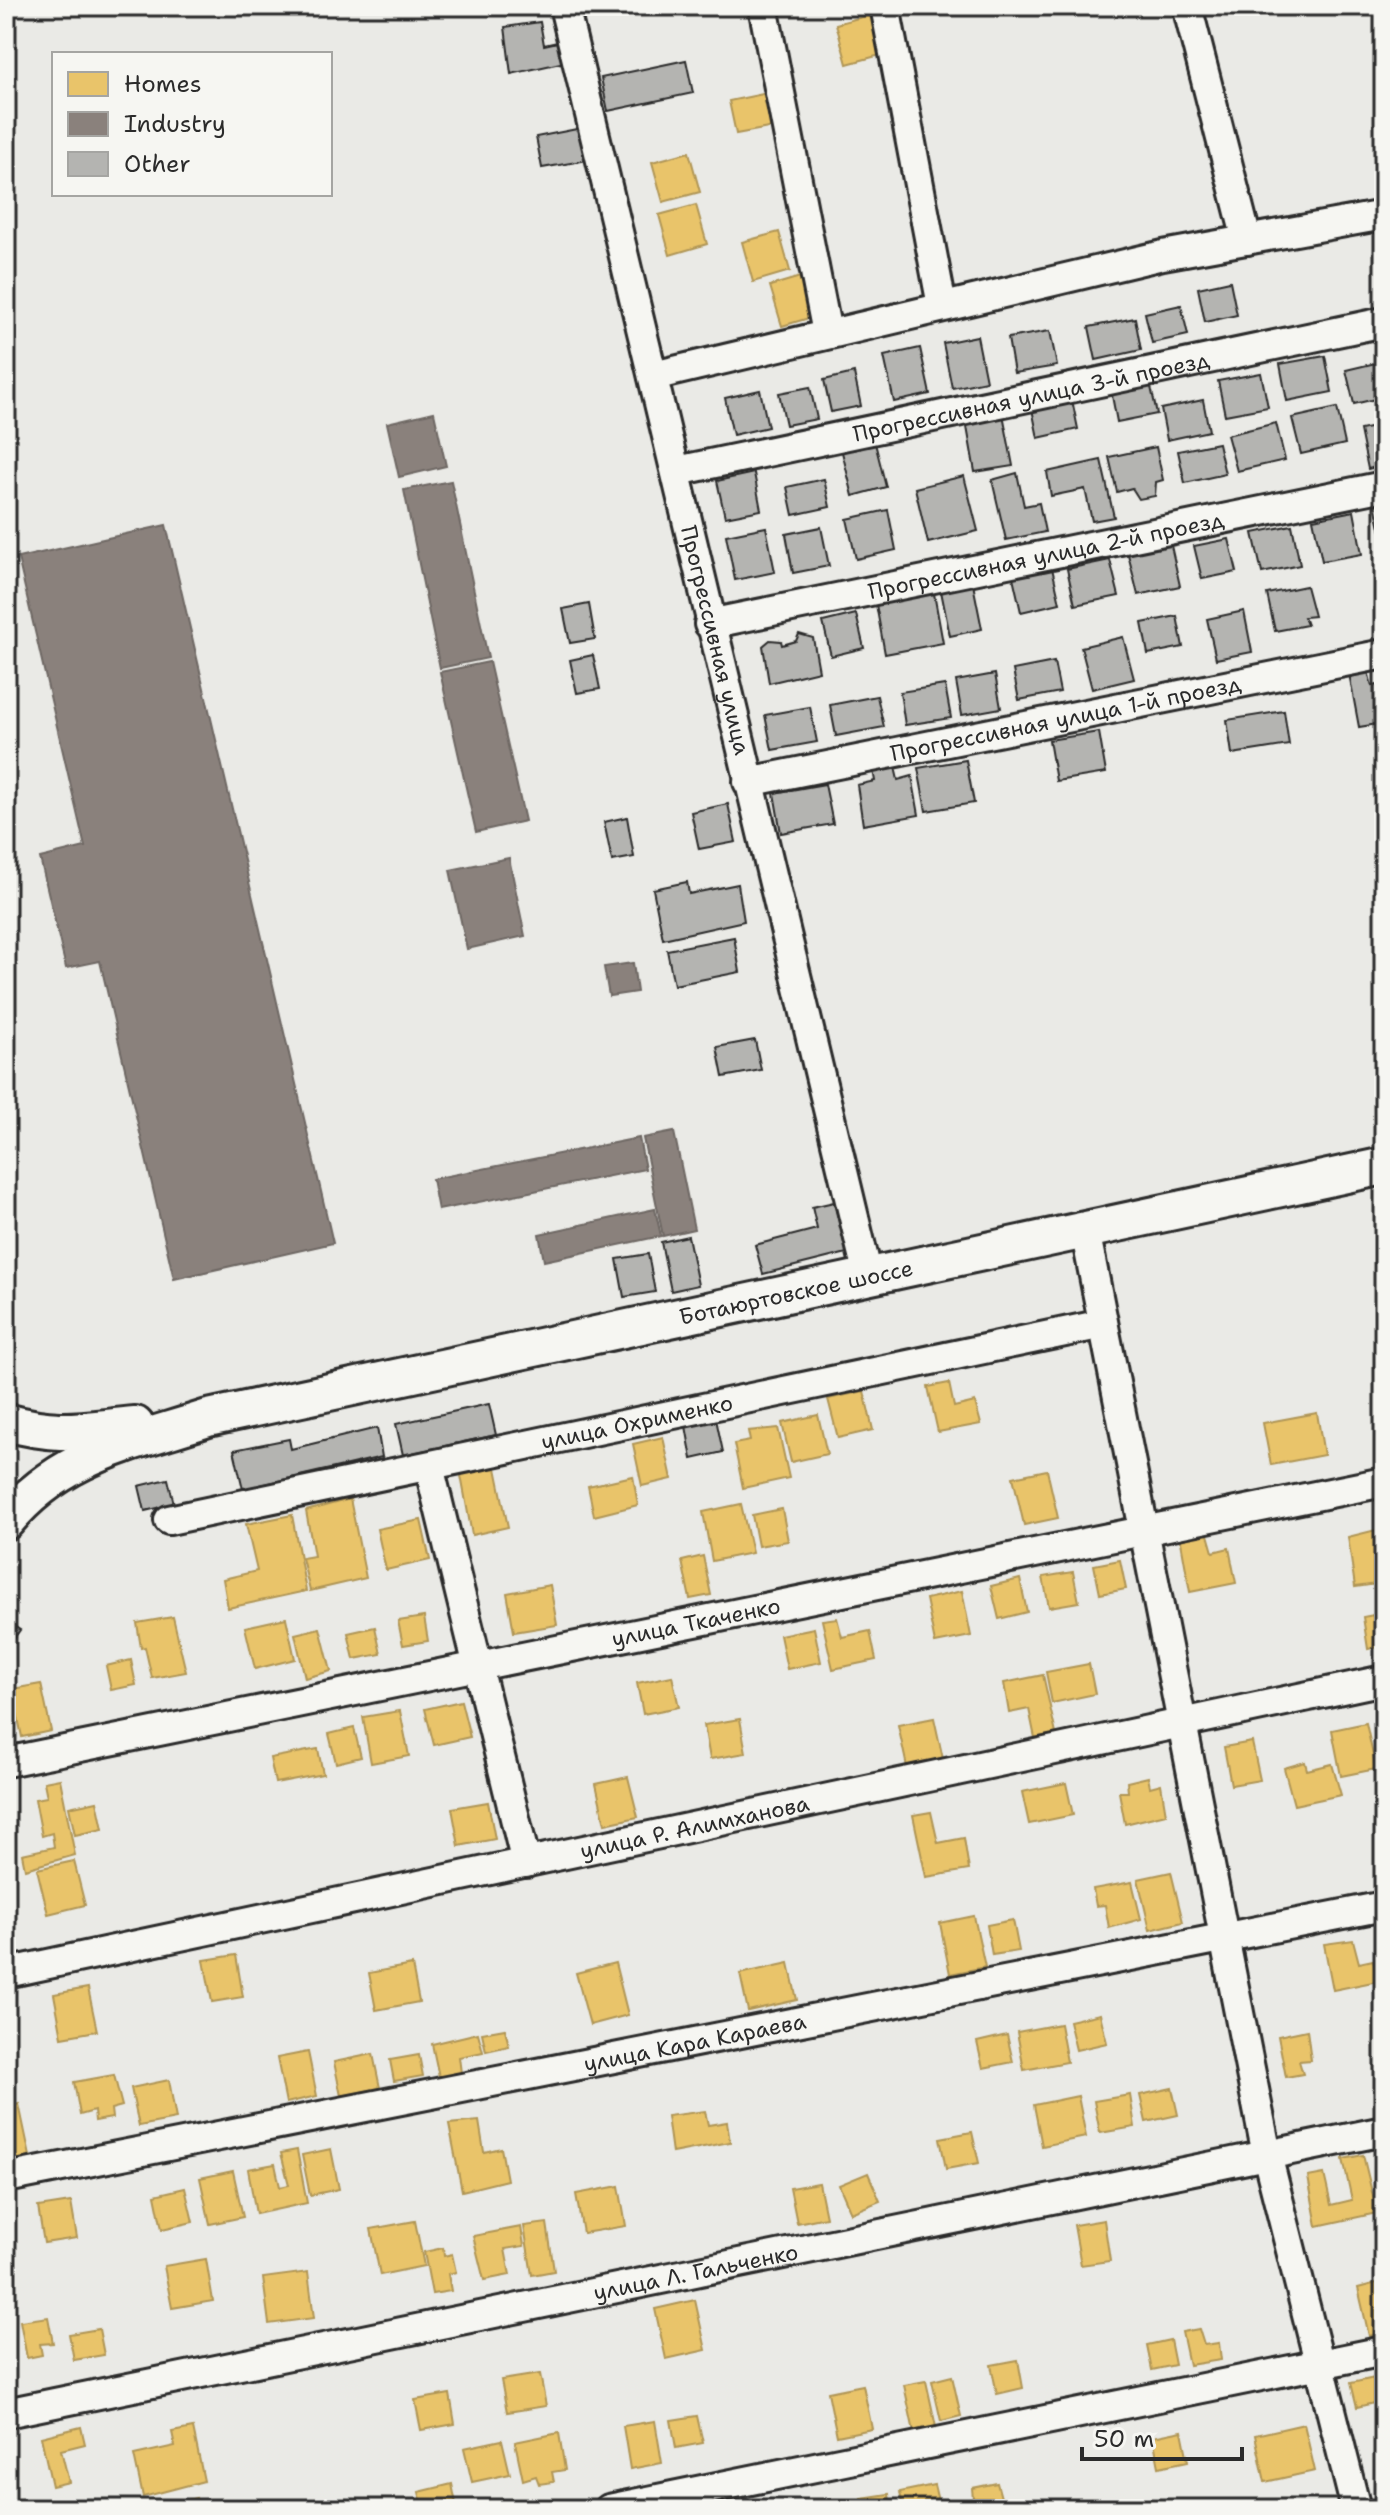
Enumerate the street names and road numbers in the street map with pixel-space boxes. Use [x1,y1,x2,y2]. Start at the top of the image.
street label: Прогрессивная улица 3-й проезд [850,345,1212,448]
street label: Прогрессивная улица 2-й проезд [866,505,1227,606]
street label: Прогрессивная улица [674,523,757,758]
street label: Прогрессивная улица 1-й проезд [888,669,1244,768]
street label: Ботаюртовское шоссе [676,1253,916,1331]
street label: улица Охрименко [538,1388,735,1456]
street label: улица Ткаченко [609,1591,783,1653]
street label: улица Р. Алимханова [577,1788,812,1865]
street label: улица Кара Караева [581,2006,809,2078]
street label: улица Л. Гальченко [591,2237,801,2307]

